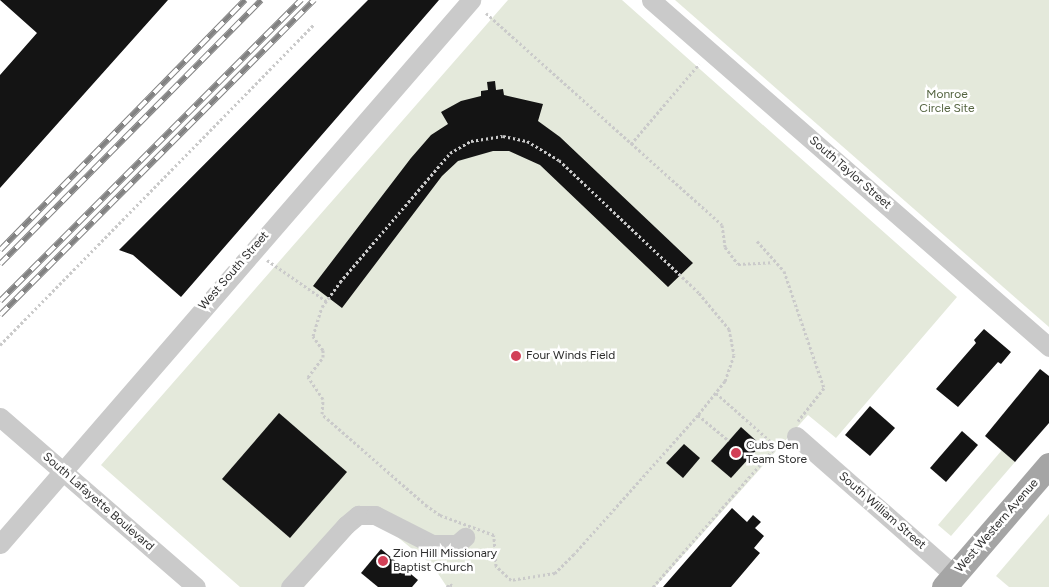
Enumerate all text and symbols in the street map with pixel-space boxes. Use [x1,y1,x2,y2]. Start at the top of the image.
park label: Monroe Circle Site [919,88,975,116]
street label: South Taylor Street [806,134,894,212]
street label: West South Street [196,229,272,313]
place label: Four Winds Field [526,349,615,363]
marker: Four Winds Field [510,350,522,362]
place label: Cubs Den Team Store [746,439,807,467]
marker: Cubs Den Team Store [730,447,742,459]
street label: South Lafayette Boulevard [39,450,157,554]
street label: South William Street [836,469,928,553]
street label: West Western Avenue [952,476,1042,576]
place label: Zion Hill Missionary Baptist Church [393,547,497,575]
marker: Zion Hill Missionary Baptist Church [377,555,389,567]

